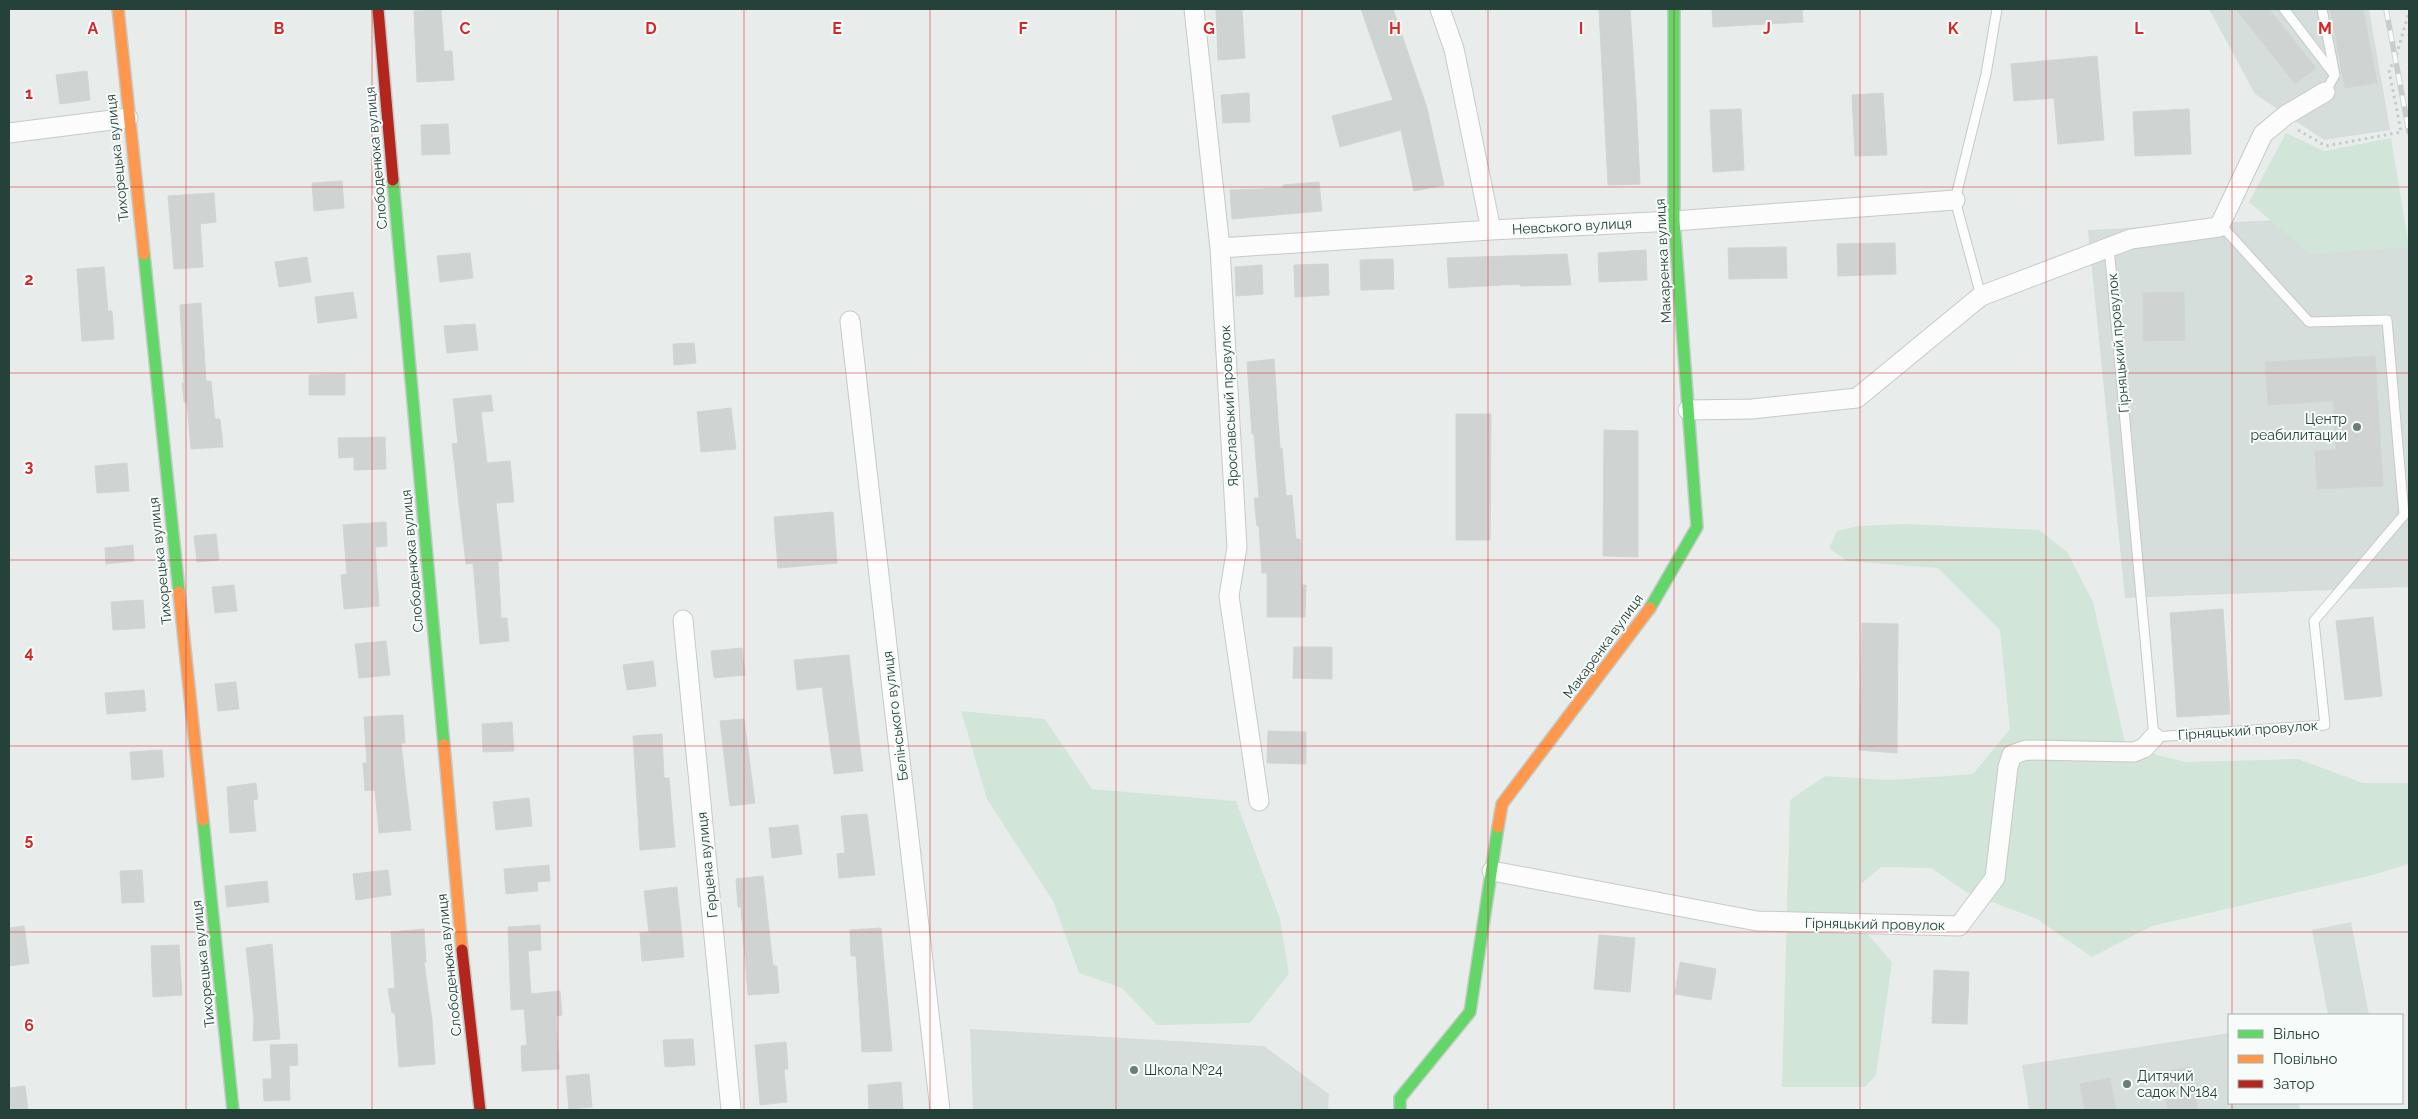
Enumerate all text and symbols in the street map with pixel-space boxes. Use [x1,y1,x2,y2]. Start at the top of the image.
text: A [88,19,99,38]
text: B [274,19,285,38]
text: C [460,19,471,38]
text: D [645,19,657,38]
text: E [832,19,842,38]
text: F [1018,19,1028,38]
text: G [1203,19,1215,38]
text: H [1389,19,1401,38]
text: I [1579,19,1583,38]
text: J [1763,19,1771,38]
text: K [1948,19,1959,38]
text: L [2134,19,2144,38]
text: M [2318,19,2332,38]
text: 1 [25,84,33,103]
street label: Слободенюка вулиця [362,86,390,230]
street label: Тихорецька вулиця [102,94,132,222]
street label: Макаренка вулиця [1652,198,1674,324]
street label: Невського вулиця [1512,215,1632,237]
text: 2 [24,270,34,289]
street label: Гірняцький провулок [2104,272,2132,414]
street label: Ярославський провулок [1217,325,1241,487]
place label: Центр реабилитации [2250,411,2347,443]
marker: Центр реабилитации [2351,421,2363,433]
text: 3 [25,457,34,476]
street label: Слободенюка вулиця [398,489,426,633]
street label: Тихорецька вулиця [145,497,175,625]
street label: Макаренка вулиця [1560,591,1646,701]
text: 4 [24,643,34,662]
street label: Белінського вулиця [879,650,911,782]
street label: Гірняцький провулок [2177,717,2319,743]
street label: Герцена вулиця [693,811,721,919]
text: 5 [25,830,34,849]
street label: Слободенюка вулиця [434,893,464,1037]
street label: Тихорецька вулиця [188,900,218,1028]
street label: Гірняцький провулок [1805,915,1945,933]
legend [2228,1014,2403,1104]
text: 6 [24,1016,34,1035]
text: Вільно [2273,1025,2320,1043]
text: Повільно [2273,1050,2338,1068]
place label: Школа №24 [1144,1062,1223,1078]
marker: Школа №24 [1128,1064,1140,1076]
place label: Дитячий садок №184 [2137,1068,2218,1100]
text: Затор [2273,1075,2315,1093]
marker: Дитячий садок №184 [2121,1078,2133,1090]

